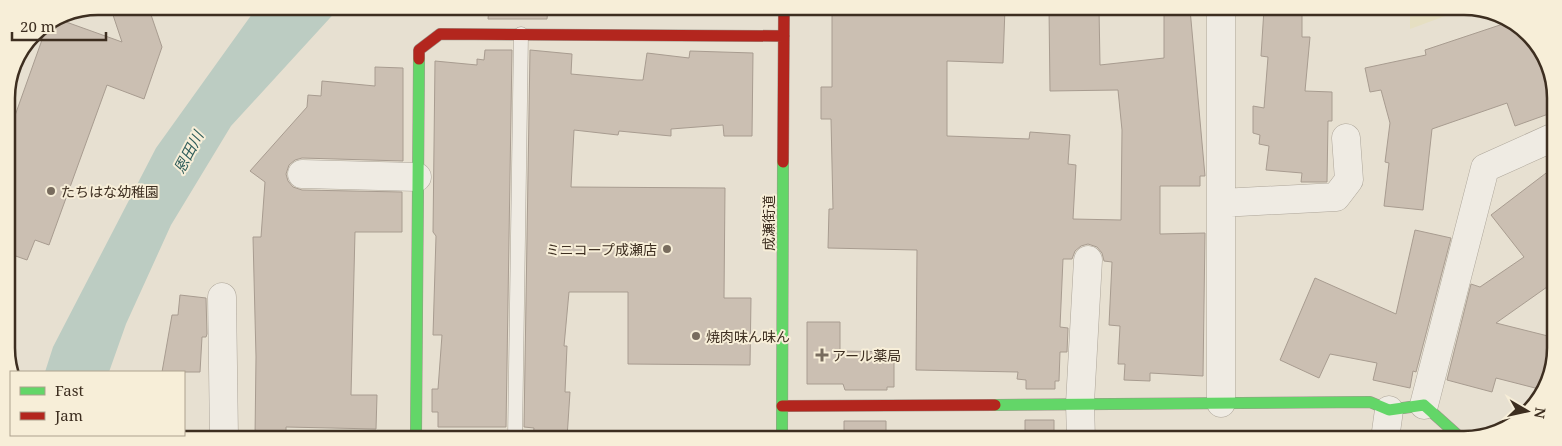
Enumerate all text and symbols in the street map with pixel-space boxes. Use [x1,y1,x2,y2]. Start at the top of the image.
scale bar [12,10,106,42]
text: 20 m [20,16,55,36]
water label: 恩田川 [169,126,208,177]
place label: たちはな幼稚園 [61,182,159,201]
marker: たちはな幼稚園 [45,185,57,197]
street label: 成瀬街道 [759,195,778,251]
place label: ミニコープ成瀬店 [546,240,657,259]
marker: ミニコープ成瀬店 [661,243,673,255]
place label: 焼肉味ん味ん [706,327,790,346]
marker: 焼肉味ん味ん [690,330,702,342]
place label: アール薬局 [832,346,901,365]
marker: アール薬局 [816,349,828,361]
legend [10,371,185,436]
text: Fast [55,380,84,400]
north arrow [1502,386,1552,436]
text: Jam [54,405,83,425]
text: N [1530,406,1551,420]

